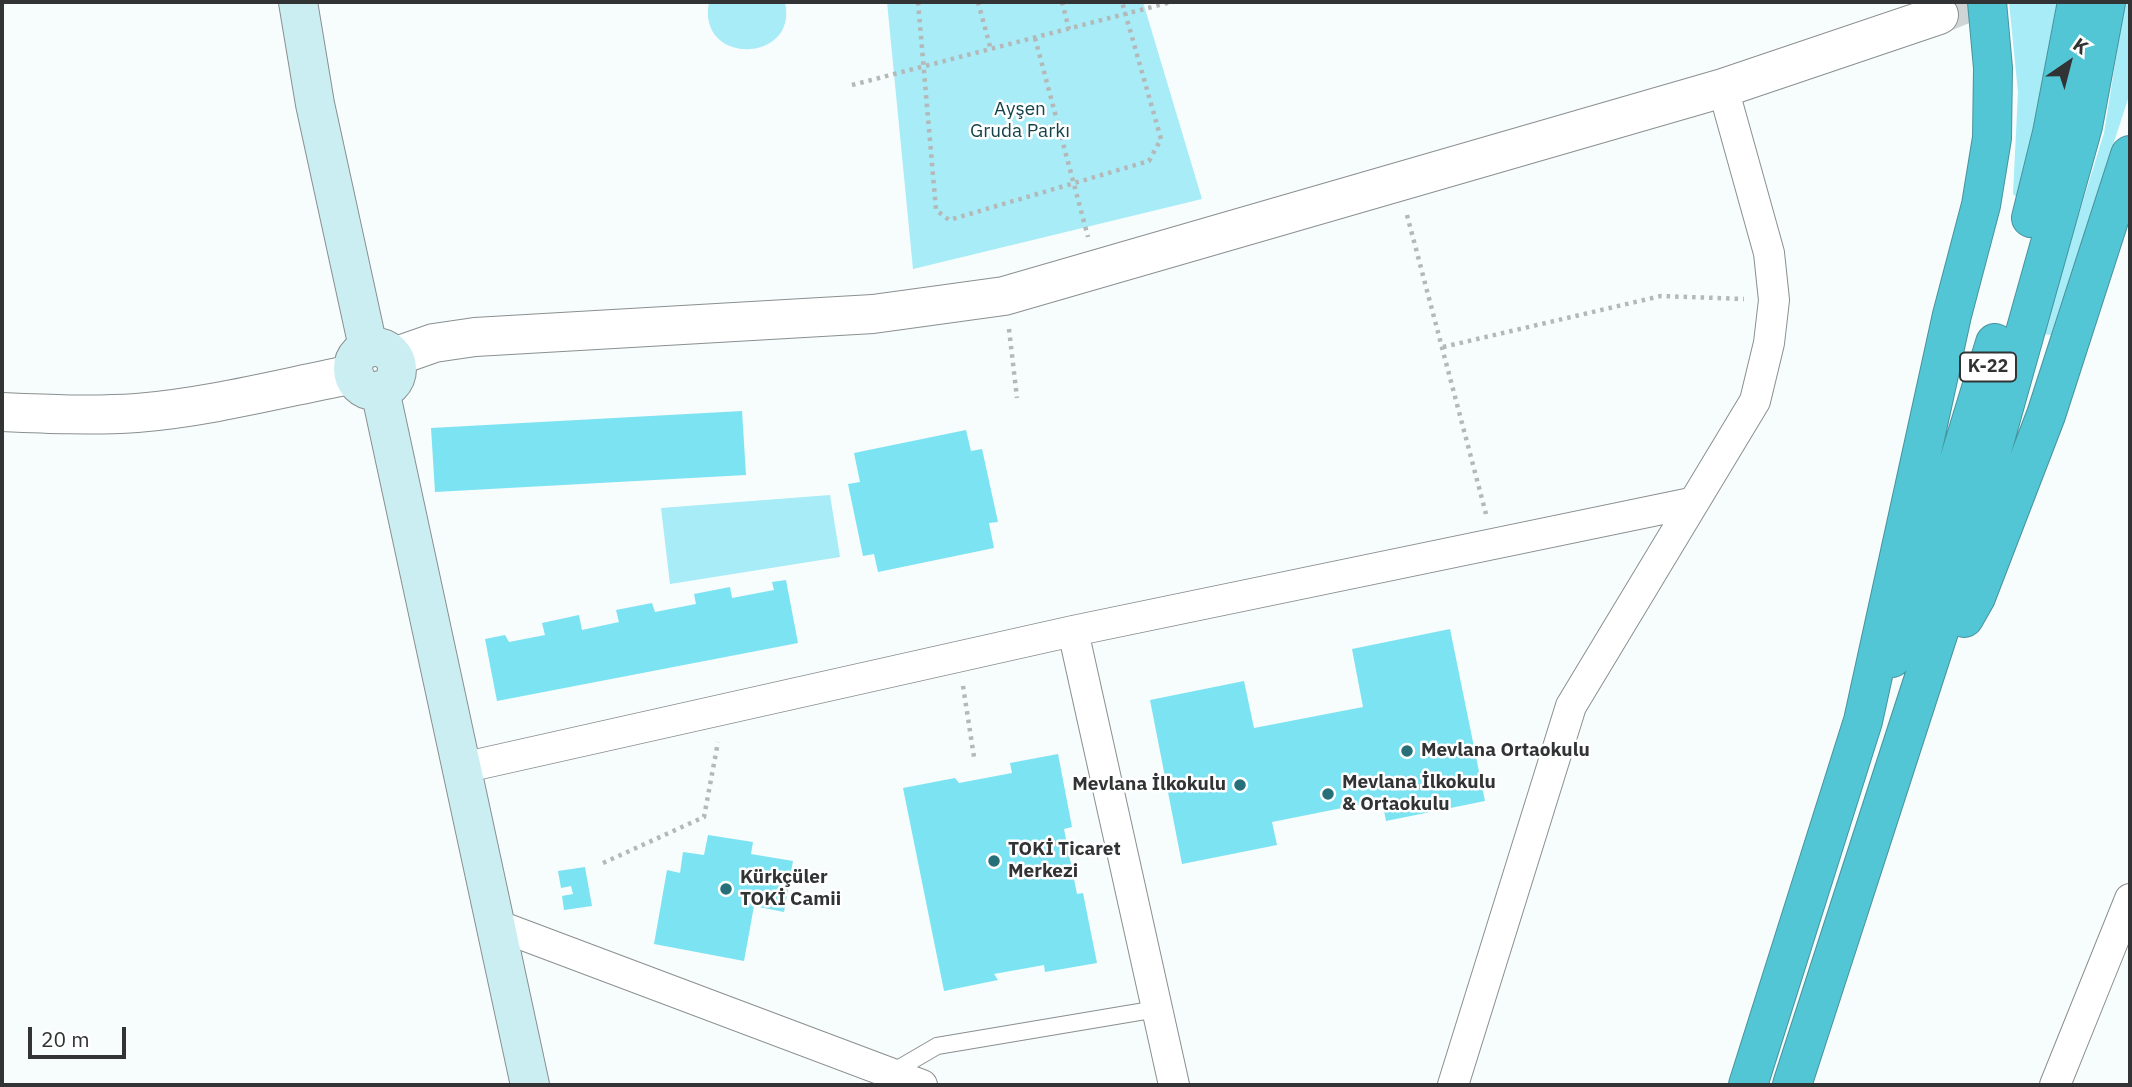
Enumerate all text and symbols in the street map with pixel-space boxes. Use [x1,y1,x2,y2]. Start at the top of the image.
north arrow [2034,28,2104,98]
text: K [2069,32,2093,59]
park label: Ayşen Gruda Parkı [970,99,1070,143]
road number: K-22 [1960,352,2016,382]
place label: Mevlana Ortaokulu [1421,740,1590,762]
marker: Mevlana Ortaokulu [1399,743,1415,759]
place label: Mevlana İlkokulu & Ortaokulu [1342,772,1496,816]
place label: Mevlana İlkokulu [1072,774,1226,796]
marker: Mevlana İlkokulu [1232,777,1248,793]
marker: Mevlana İlkokulu & Ortaokulu [1320,786,1336,802]
place label: TOKİ Ticaret Merkezi [1008,839,1121,883]
marker: TOKİ Ticaret Merkezi [986,853,1002,869]
place label: Kürkçüler TOKİ Camii [740,867,841,911]
marker: Kürkçüler TOKİ Camii [718,881,734,897]
scale bar [32,1014,130,1058]
text: 20 m [41,1025,90,1053]

